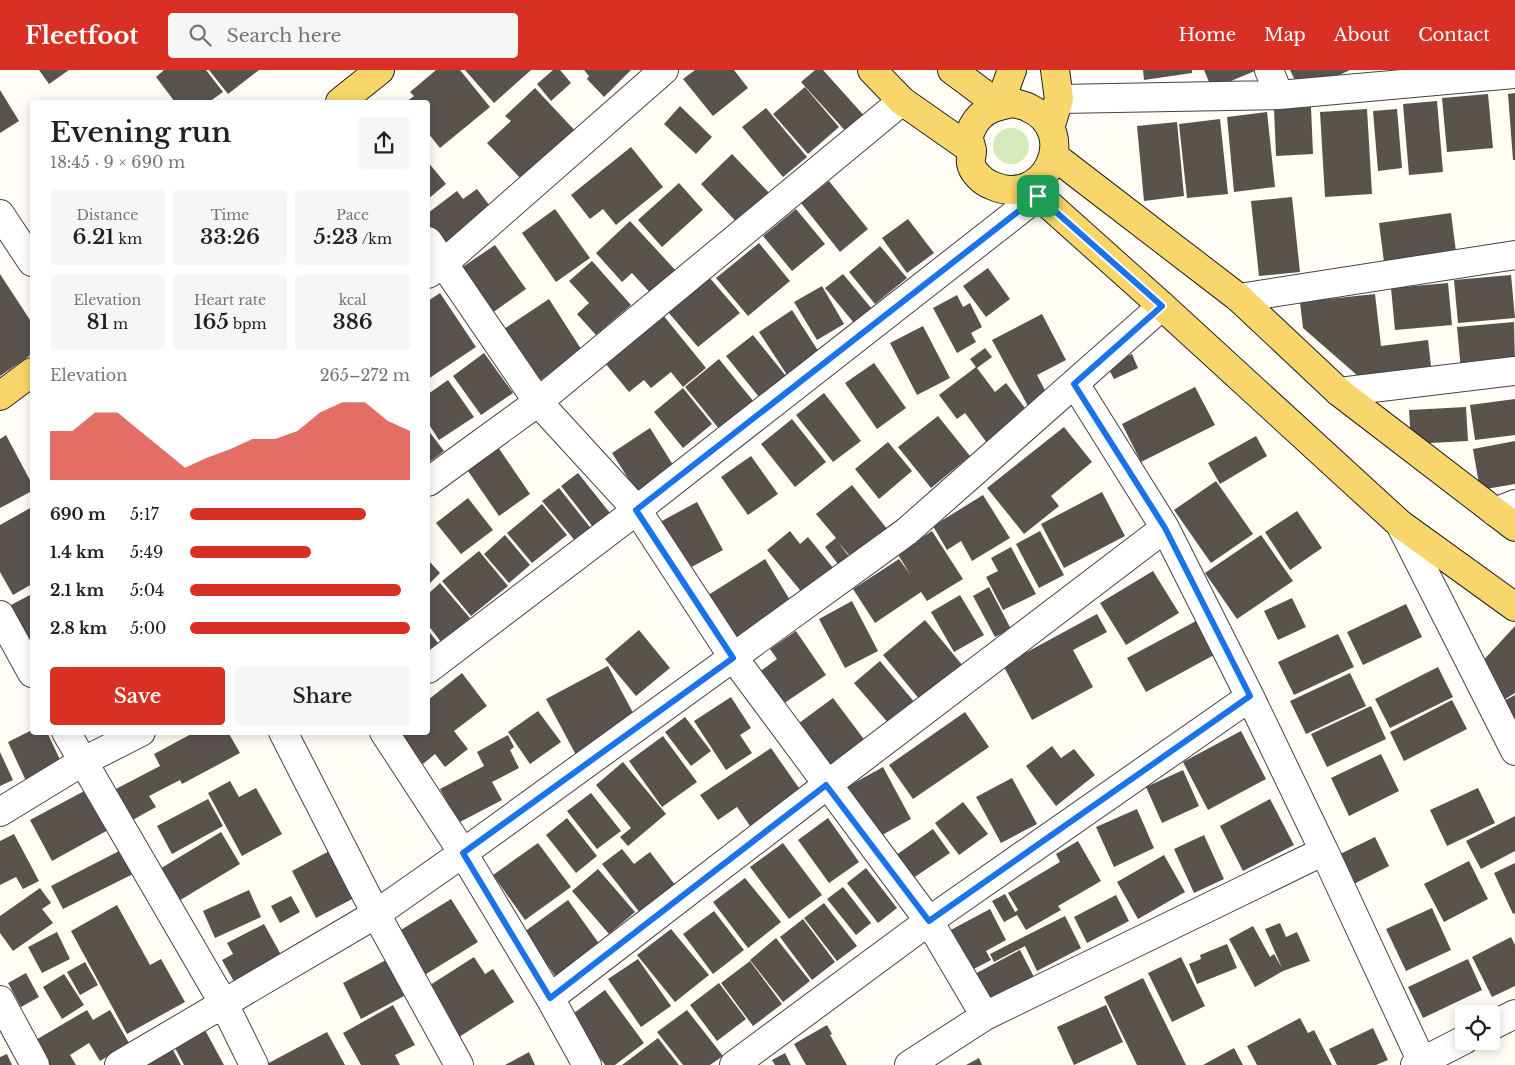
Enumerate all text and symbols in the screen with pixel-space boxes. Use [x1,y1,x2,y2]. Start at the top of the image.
search box [168,13,518,58]
text: Fleetfoot [25,21,138,50]
icon: search [186,21,214,49]
text: Search here [226,24,341,47]
text: Home [1178,24,1236,46]
text: Map [1264,24,1306,46]
text: About [1334,24,1390,46]
text: Contact [1418,24,1490,46]
text: Evening run [50,115,231,150]
button: share [358,117,410,169]
text: 18:45 · 9 × 690 m [50,152,185,172]
pin [1017,175,1059,217]
icon: arrive [1024,182,1052,210]
text: Distance [76,206,138,224]
text: Time [211,206,249,224]
text: Pace [336,206,369,224]
text: 6.21 [72,224,115,250]
text: 33:26 [200,224,260,250]
text: 5:23 [313,224,358,250]
text: km [115,230,142,248]
text: /km [358,230,392,248]
text: Elevation [74,291,141,309]
text: Heart rate [194,291,266,309]
text: kcal [339,291,367,309]
text: 81 [87,309,109,335]
text: 165 [193,309,229,335]
text: 386 [332,309,373,335]
text: m [109,315,128,333]
text: bpm [229,315,267,333]
text: Elevation [50,365,127,385]
text: 265–272 m [320,365,410,385]
text: 690 m [50,504,106,524]
text: 5:17 [130,504,159,524]
text: 1.4 km [50,542,104,562]
text: 5:49 [130,542,163,562]
text: 2.1 km [50,580,104,600]
text: 5:04 [130,580,164,600]
text: 2.8 km [50,618,107,638]
text: 5:00 [130,618,167,638]
button: Save [50,667,225,725]
button: Share [235,667,410,725]
map controls [1455,1005,1500,1050]
button: locate [1455,1005,1500,1050]

